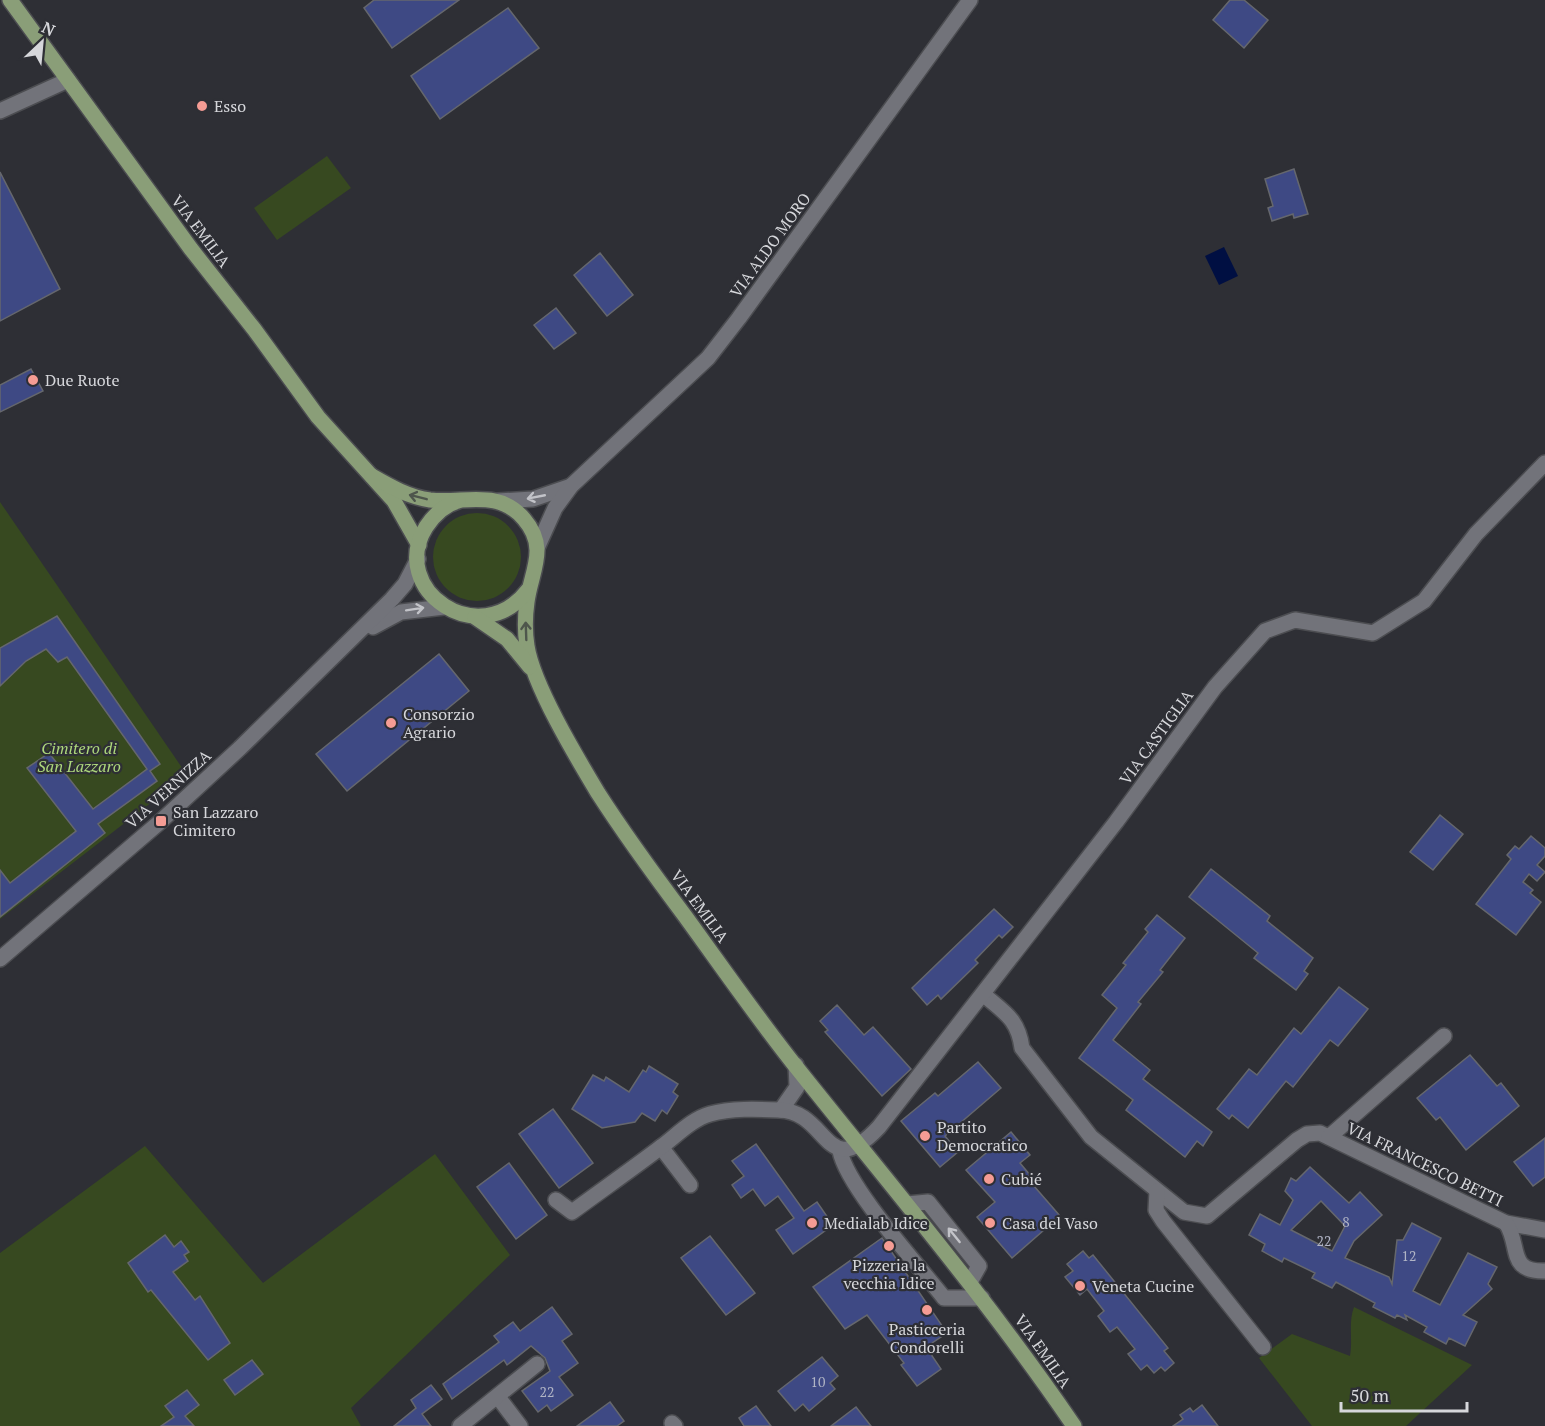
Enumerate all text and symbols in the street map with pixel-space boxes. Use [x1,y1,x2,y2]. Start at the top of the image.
north arrow [12,12,72,72]
text: N [38,16,59,41]
place label: Esso [214,95,246,117]
marker: Esso [195,99,209,113]
street label: VIA ALDO MORO [724,188,816,302]
street label: VIA EMILIA [167,190,235,272]
place label: Due Ruote [45,369,119,391]
marker: Due Ruote [26,373,40,387]
one-way arrow [409,490,428,502]
one-way arrow [526,492,546,503]
one-way arrow [405,604,425,615]
one-way arrow [521,621,532,641]
street label: VIA CASTIGLIA [1114,685,1198,789]
place label: Consorzio Agrario [403,703,475,743]
marker: Consorzio Agrario [384,716,398,730]
park label: Cimitero di San Lazzaro [37,737,121,777]
street label: VIA VERNIZZA [120,745,216,833]
place label: San Lazzaro Cimitero [173,801,258,841]
marker: San Lazzaro Cimitero [154,814,168,828]
street label: VIA EMILIA [666,865,734,947]
place label: Partito Democratico [937,1116,1028,1156]
street label: VIA FRANCESCO BETTI [1343,1117,1507,1211]
marker: Partito Democratico [918,1129,932,1143]
place label: Cubié [1001,1168,1042,1190]
marker: Cubié [982,1172,996,1186]
place label: Medialab Idice [824,1212,928,1234]
place label: Casa del Vaso [1002,1212,1098,1234]
house number: 8 [1342,1212,1350,1231]
marker: Medialab Idice [805,1216,819,1230]
marker: Casa del Vaso [983,1216,997,1230]
one-way arrow [948,1227,961,1243]
house number: 22 [1317,1231,1331,1250]
marker: Pizzeria la vecchia Idice [882,1239,896,1253]
house number: 12 [1402,1246,1416,1265]
place label: Pizzeria la vecchia Idice [842,1254,935,1294]
place label: Veneta Cucine [1092,1275,1194,1297]
marker: Veneta Cucine [1073,1279,1087,1293]
marker: Pasticceria Condorelli [920,1303,934,1317]
street label: VIA EMILIA [1010,1310,1076,1392]
place label: Pasticceria Condorelli [889,1318,965,1358]
house number: 10 [811,1372,825,1391]
scale bar [1341,1375,1467,1413]
house number: 22 [540,1382,554,1401]
text: 50 m [1350,1383,1390,1407]

